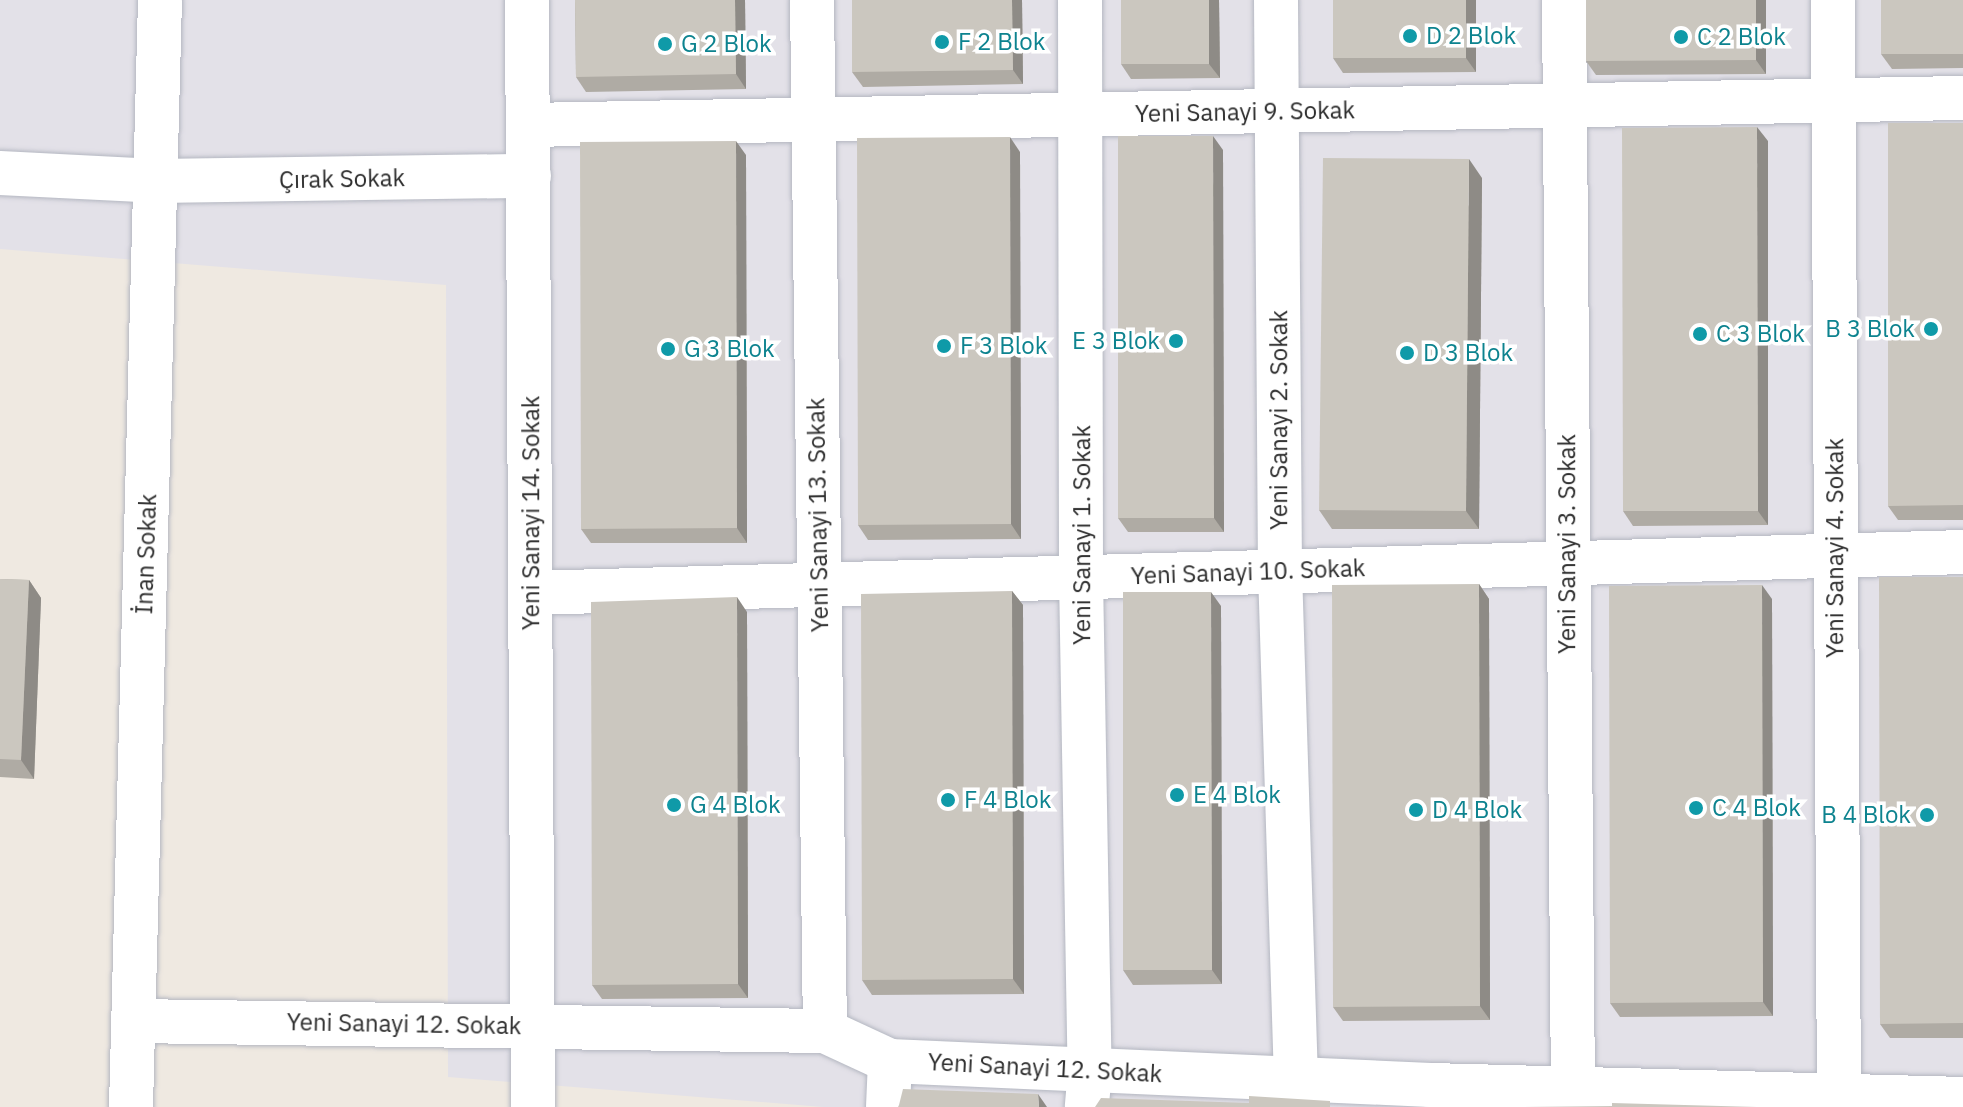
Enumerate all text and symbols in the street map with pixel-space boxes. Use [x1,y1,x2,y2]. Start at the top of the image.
place label: D 2 Blok [1426,22,1516,50]
place label: C 2 Blok [1697,23,1786,51]
marker: D 2 Blok [1401,27,1419,45]
place label: F 2 Blok [958,28,1045,56]
marker: C 2 Blok [1672,28,1690,46]
place label: G 2 Blok [681,30,772,58]
marker: F 2 Blok [933,33,951,51]
marker: G 2 Blok [656,35,674,53]
street label: Yeni Sanayi 9. Sokak [1135,96,1355,128]
street label: Çırak Sokak [279,164,405,194]
street label: Yeni Sanayi 2. Sokak [1265,310,1293,530]
place label: B 3 Blok [1825,315,1915,343]
place label: C 3 Blok [1716,320,1805,348]
marker: B 3 Blok [1922,320,1940,338]
marker: C 3 Blok [1691,325,1709,343]
place label: E 3 Blok [1072,327,1160,355]
place label: F 3 Blok [960,332,1047,360]
marker: E 3 Blok [1167,332,1185,350]
place label: G 3 Blok [684,335,775,363]
marker: F 3 Blok [935,337,953,355]
place label: D 3 Blok [1423,339,1513,367]
marker: G 3 Blok [659,340,677,358]
marker: D 3 Blok [1398,344,1416,362]
street label: Yeni Sanayi 14. Sokak [517,396,545,630]
street label: Yeni Sanayi 13. Sokak [802,397,834,633]
street label: Yeni Sanayi 1. Sokak [1068,425,1096,645]
street label: Yeni Sanayi 3. Sokak [1553,434,1581,654]
street label: Yeni Sanayi 4. Sokak [1821,438,1849,658]
street label: İnan Sokak [130,493,162,615]
street label: Yeni Sanayi 10. Sokak [1130,554,1366,590]
place label: E 4 Blok [1193,781,1281,809]
place label: F 4 Blok [964,786,1051,814]
marker: E 4 Blok [1168,786,1186,804]
place label: G 4 Blok [690,791,781,819]
marker: F 4 Blok [939,791,957,809]
place label: C 4 Blok [1712,794,1801,822]
marker: G 4 Blok [665,796,683,814]
place label: D 4 Blok [1432,796,1522,824]
marker: C 4 Blok [1687,799,1705,817]
marker: D 4 Blok [1407,801,1425,819]
place label: B 4 Blok [1821,801,1911,829]
marker: B 4 Blok [1918,806,1936,824]
street label: Yeni Sanayi 12. Sokak [286,1008,522,1040]
street label: Yeni Sanayi 12. Sokak [927,1047,1163,1089]

